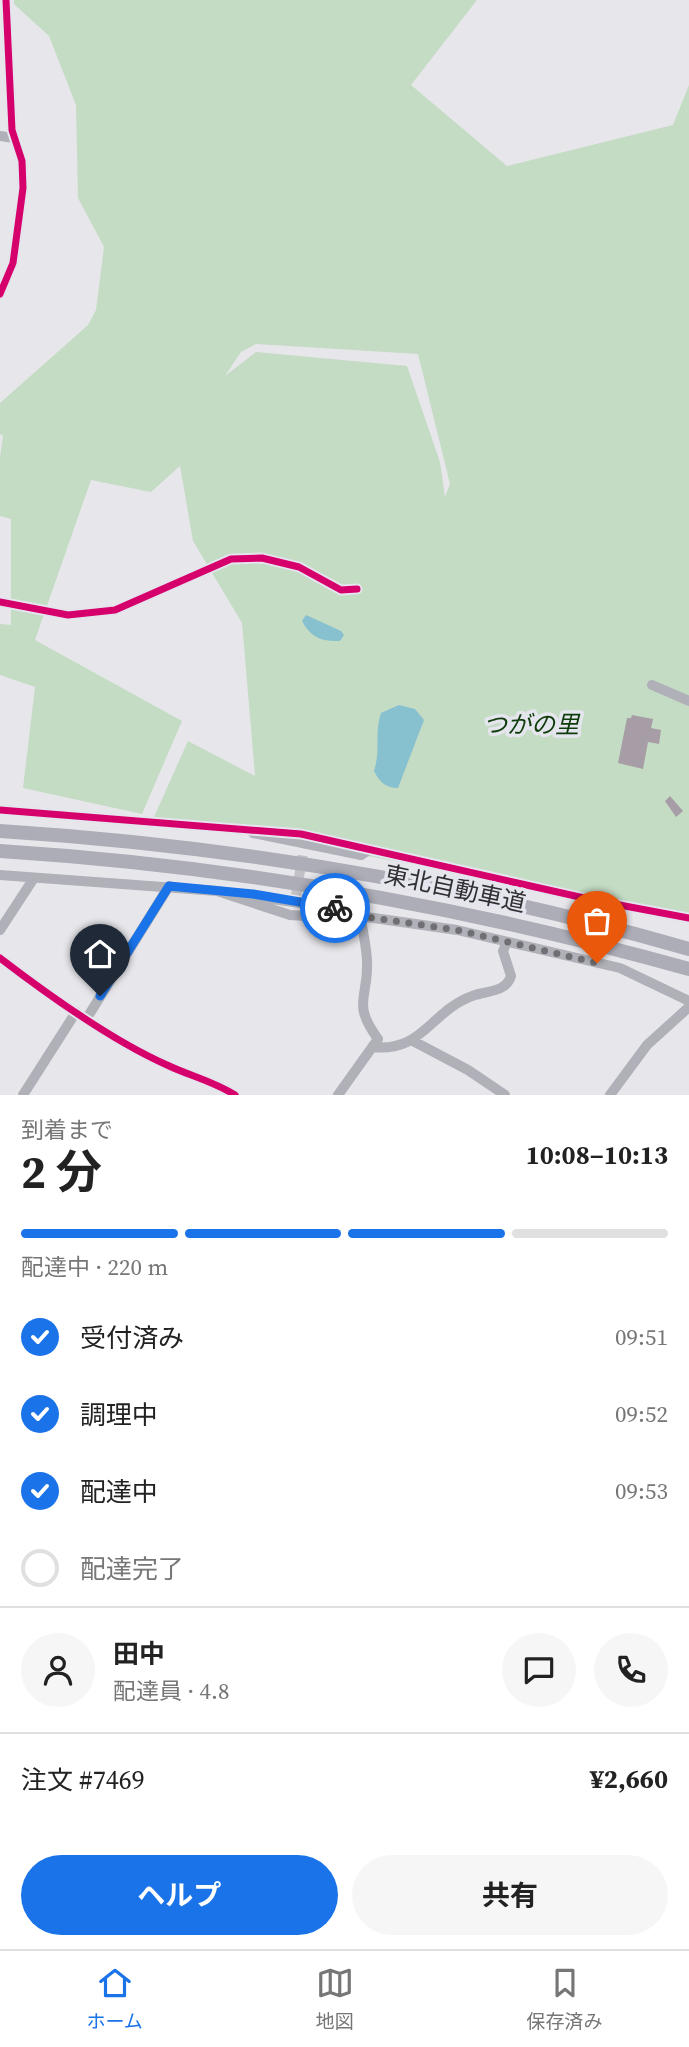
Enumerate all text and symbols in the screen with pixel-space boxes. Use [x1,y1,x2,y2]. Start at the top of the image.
park label: つがの里 [483,708,581,741]
street label: 東北自動車道 [381,857,529,920]
courier [300,873,370,943]
icon: bike [316,889,354,927]
pin [567,891,627,963]
icon: bag [578,902,616,940]
pin [70,924,130,996]
icon: home [81,935,119,973]
text: 到着まで [21,1114,113,1146]
text: 10:08–10:13 [526,1137,668,1173]
text: 2 分 [21,1140,102,1203]
text: 配達中 · 220 m [21,1251,168,1283]
icon: check [21,1318,59,1356]
text: 受付済み [80,1320,184,1356]
text: 09:51 [615,1321,668,1353]
icon: check [21,1395,59,1433]
text: 調理中 [80,1397,158,1433]
text: 09:52 [615,1398,668,1430]
icon: check [21,1472,59,1510]
text: 配達中 [80,1474,158,1510]
text: 09:53 [615,1475,668,1507]
text: 配達完了 [80,1551,184,1587]
button: person [21,1633,95,1707]
button: chat [502,1633,576,1707]
button: phone [594,1633,668,1707]
text: 田中 [113,1636,165,1672]
text: 配達員 · 4.8 [113,1675,230,1707]
text: ¥2,660 [590,1761,668,1797]
text: 注文 #7469 [21,1762,145,1798]
button: ヘルプ [21,1855,338,1935]
button: 共有 [352,1855,668,1935]
tab: ホーム [86,1964,143,2034]
tab: 地図 [316,1964,354,2034]
tab: 保存済み [527,1964,603,2034]

